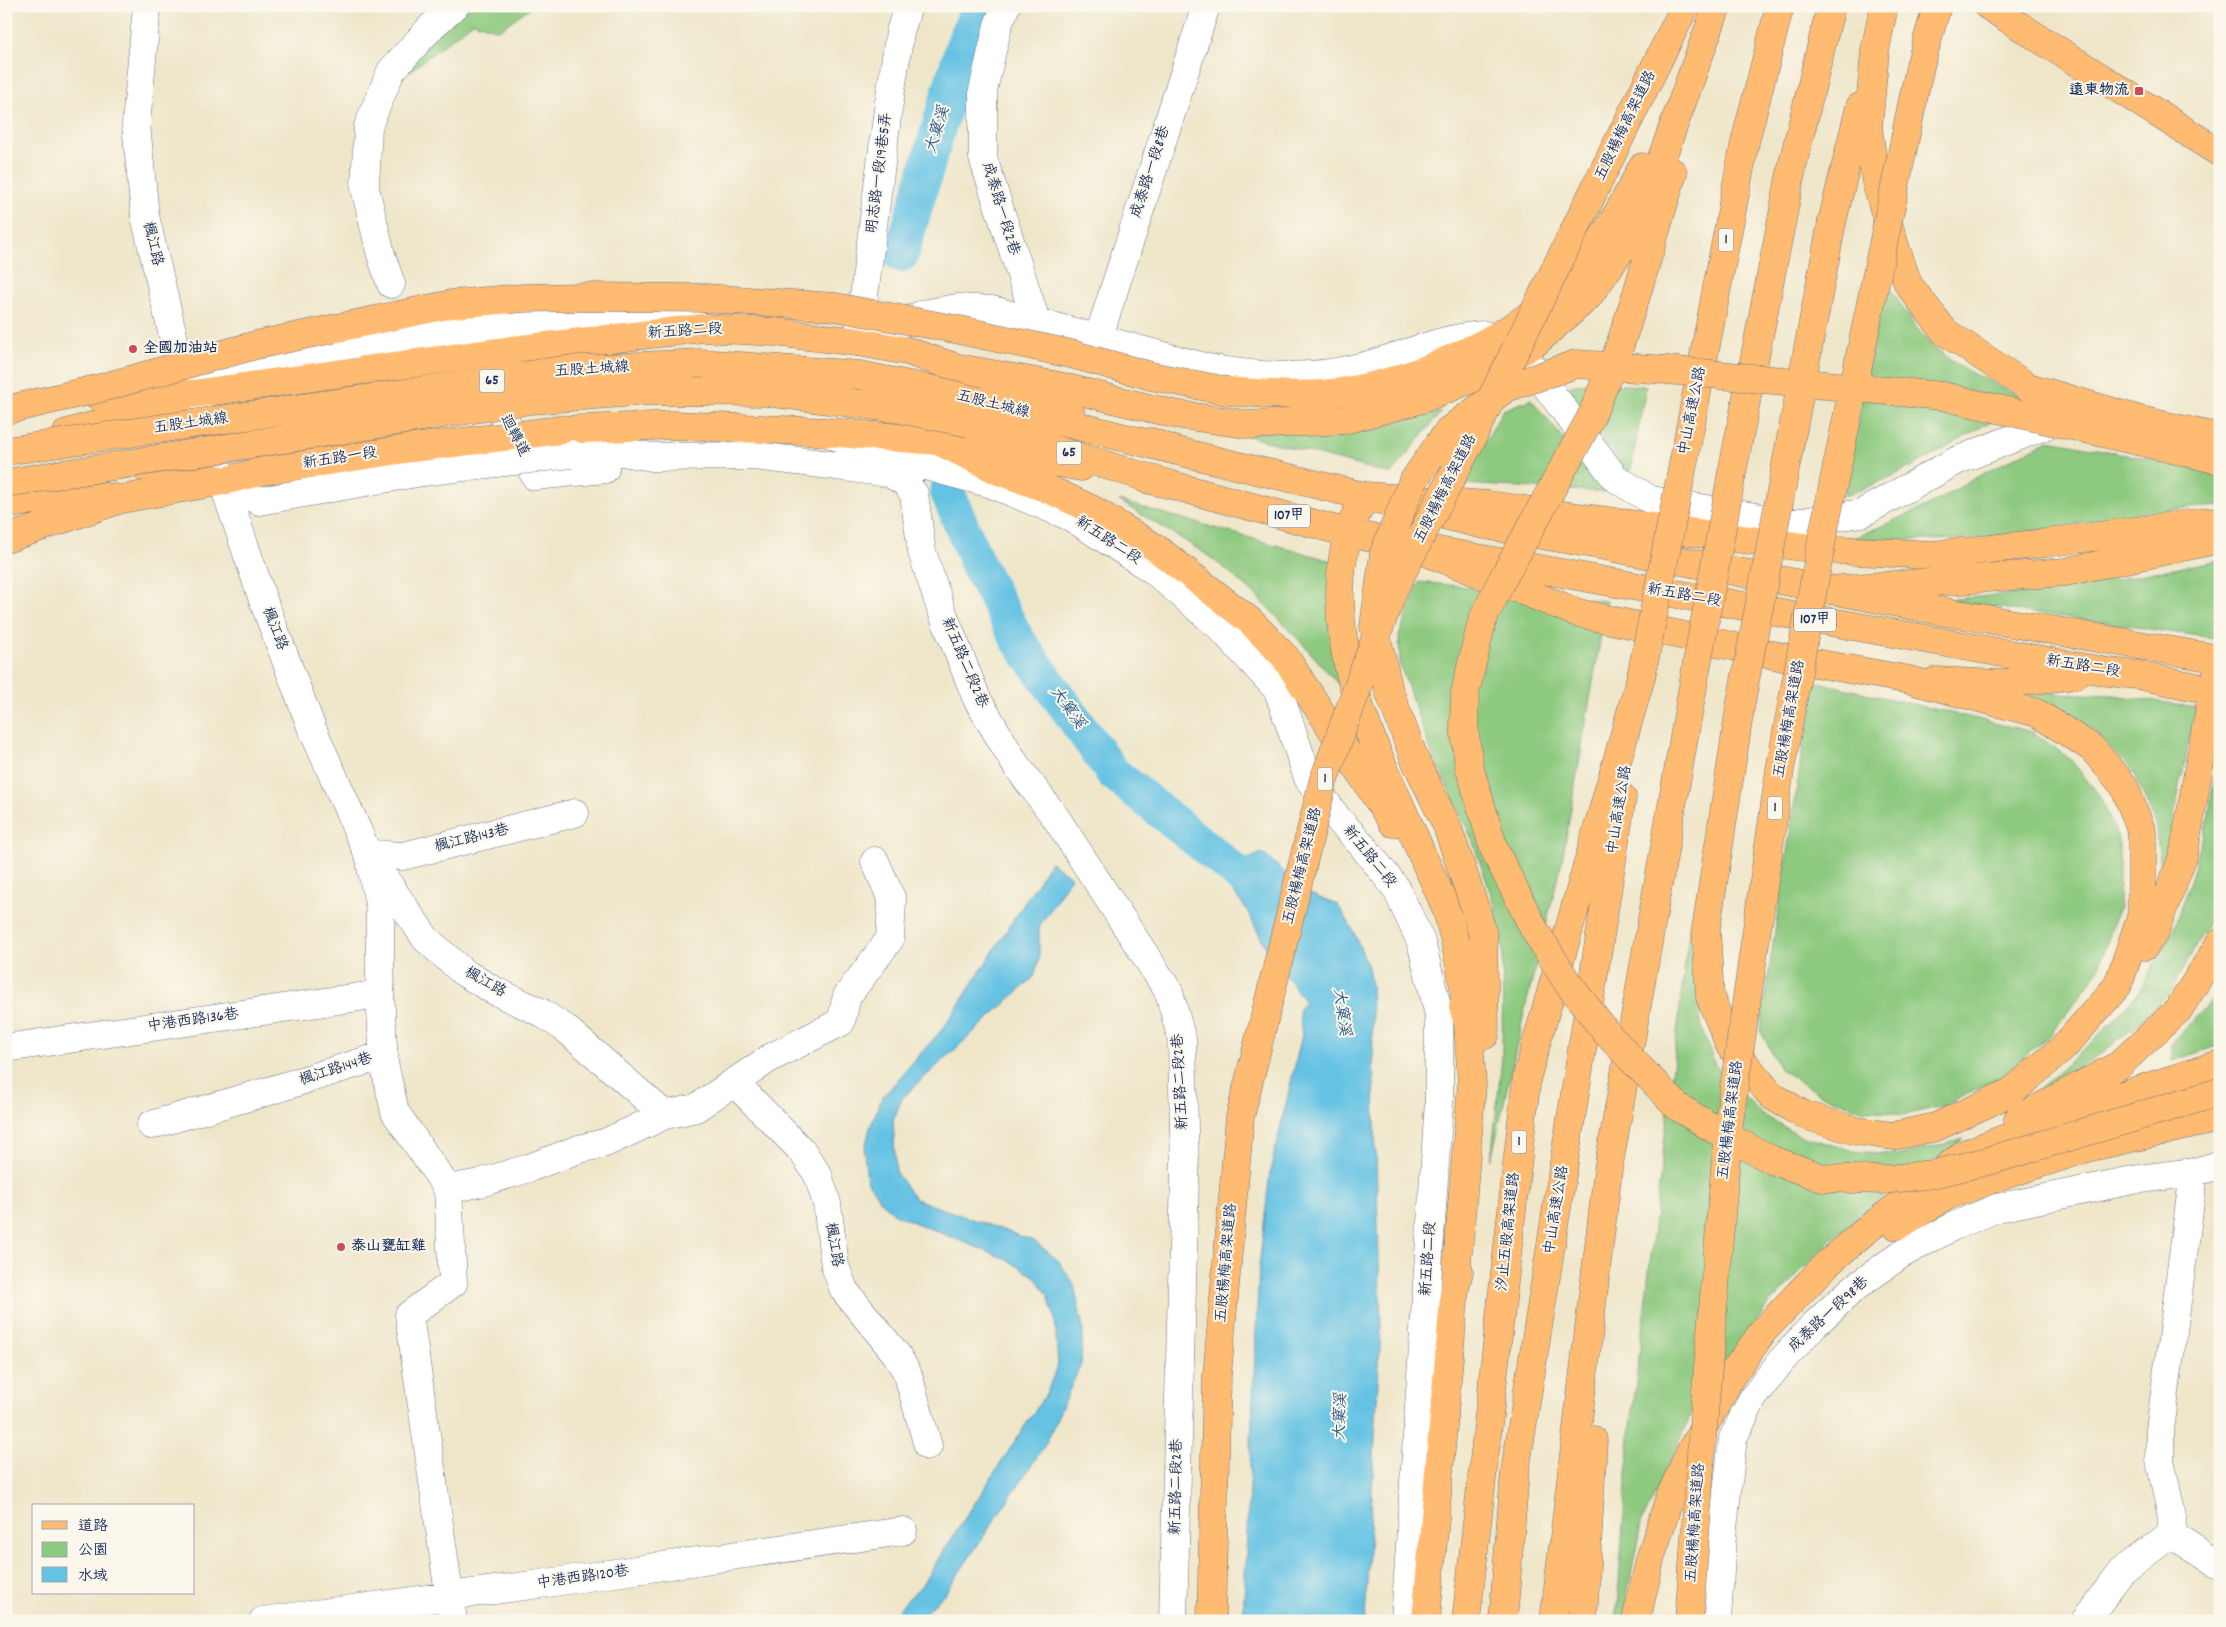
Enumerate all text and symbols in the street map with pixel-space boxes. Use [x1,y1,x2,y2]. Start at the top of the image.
street label: 五股楊梅高架道路 [1590,67,1662,185]
place label: 遠東物流 [2069,80,2129,102]
marker: 遠東物流 [2133,85,2145,97]
water label: 大窠溪 [920,103,956,156]
street label: 明志路一段19巷5弄 [862,111,898,235]
street label: 成泰路一段8巷 [1126,123,1176,221]
street label: 成泰路一段2巷 [975,160,1025,258]
street label: 楓江路 [136,220,168,268]
road number: 1 [1718,228,1734,252]
street label: 新五路二段 [647,318,723,346]
place label: 全國加油站 [143,338,218,360]
marker: 全國加油站 [127,343,139,355]
street label: 五股土城線 [554,356,630,384]
street label: 中山高速公路 [1674,365,1712,457]
road number: 65 [480,370,504,392]
street label: 五股土城線 [954,385,1032,425]
street label: 五股土城線 [152,408,230,440]
street label: 迴轉道 [494,411,534,461]
street label: 五股楊梅高架道路 [1409,431,1483,547]
street label: 新五路一段 [301,442,379,476]
road number: 65 [1056,442,1082,464]
road number: 107甲 [1268,504,1310,528]
street label: 新五路二段 [1071,511,1145,571]
street label: 新五路二段 [1645,579,1723,613]
street label: 楓江路 [256,604,292,654]
road number: 107甲 [1794,608,1836,632]
street label: 新五路二段2巷 [935,614,993,712]
street label: 新五路二段 [2044,650,2122,684]
street label: 五股楊梅高架道路 [1769,658,1811,780]
water label: 大窠溪 [1044,682,1091,735]
street label: 中山高速公路 [1602,764,1638,856]
road number: 1 [1318,768,1332,791]
road number: 1 [1768,796,1782,820]
street label: 五股楊梅高架道路 [1278,805,1328,927]
street label: 楓江路143巷 [432,819,512,859]
street label: 新五路二段 [1337,821,1401,893]
street label: 楓江路 [460,962,510,1004]
water label: 大窠溪 [1326,987,1356,1038]
street label: 中港西路136巷 [146,1004,240,1038]
street label: 新五路二段2巷 [1167,1033,1195,1131]
street label: 楓江路144巷 [297,1048,375,1092]
street label: 五股楊梅高架道路 [1713,1059,1749,1181]
road number: 1 [1512,1130,1526,1154]
street label: 中山高速公路 [1539,1164,1575,1256]
street label: 汐止五股高架道路 [1492,1171,1526,1293]
street label: 五股楊梅高架道路 [1211,1202,1243,1324]
street label: 楓江路 [818,1221,848,1269]
street label: 新五路二段 [1415,1221,1443,1297]
place label: 泰山甕缸雞 [351,1236,426,1258]
marker: 泰山甕缸雞 [335,1241,347,1253]
street label: 成泰路一段98巷 [1784,1272,1874,1358]
water label: 大窠溪 [1329,1392,1353,1441]
street label: 新五路二段2巷 [1165,1439,1189,1535]
street label: 五股楊梅高架道路 [1681,1462,1711,1584]
legend [32,1504,195,1594]
text: 道路 [78,1516,108,1538]
text: 公園 [78,1540,108,1562]
street label: 中港西路120巷 [535,1561,631,1595]
text: 水域 [78,1566,108,1588]

